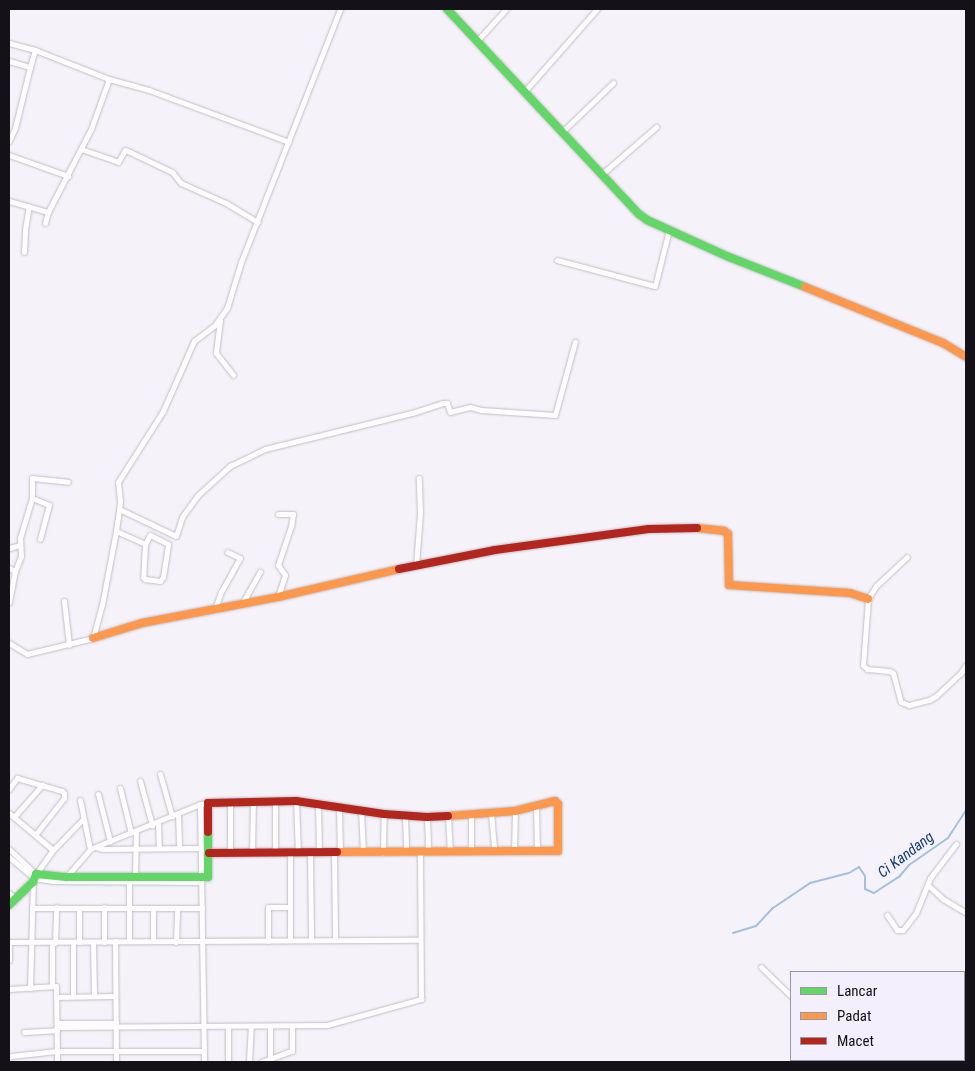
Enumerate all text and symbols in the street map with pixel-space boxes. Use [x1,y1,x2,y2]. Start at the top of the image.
water label: Ci Kandang [874,828,938,882]
legend [790,971,965,1061]
text: Lancar [837,982,877,1000]
text: Padat [837,1007,871,1025]
text: Macet [837,1032,874,1050]

